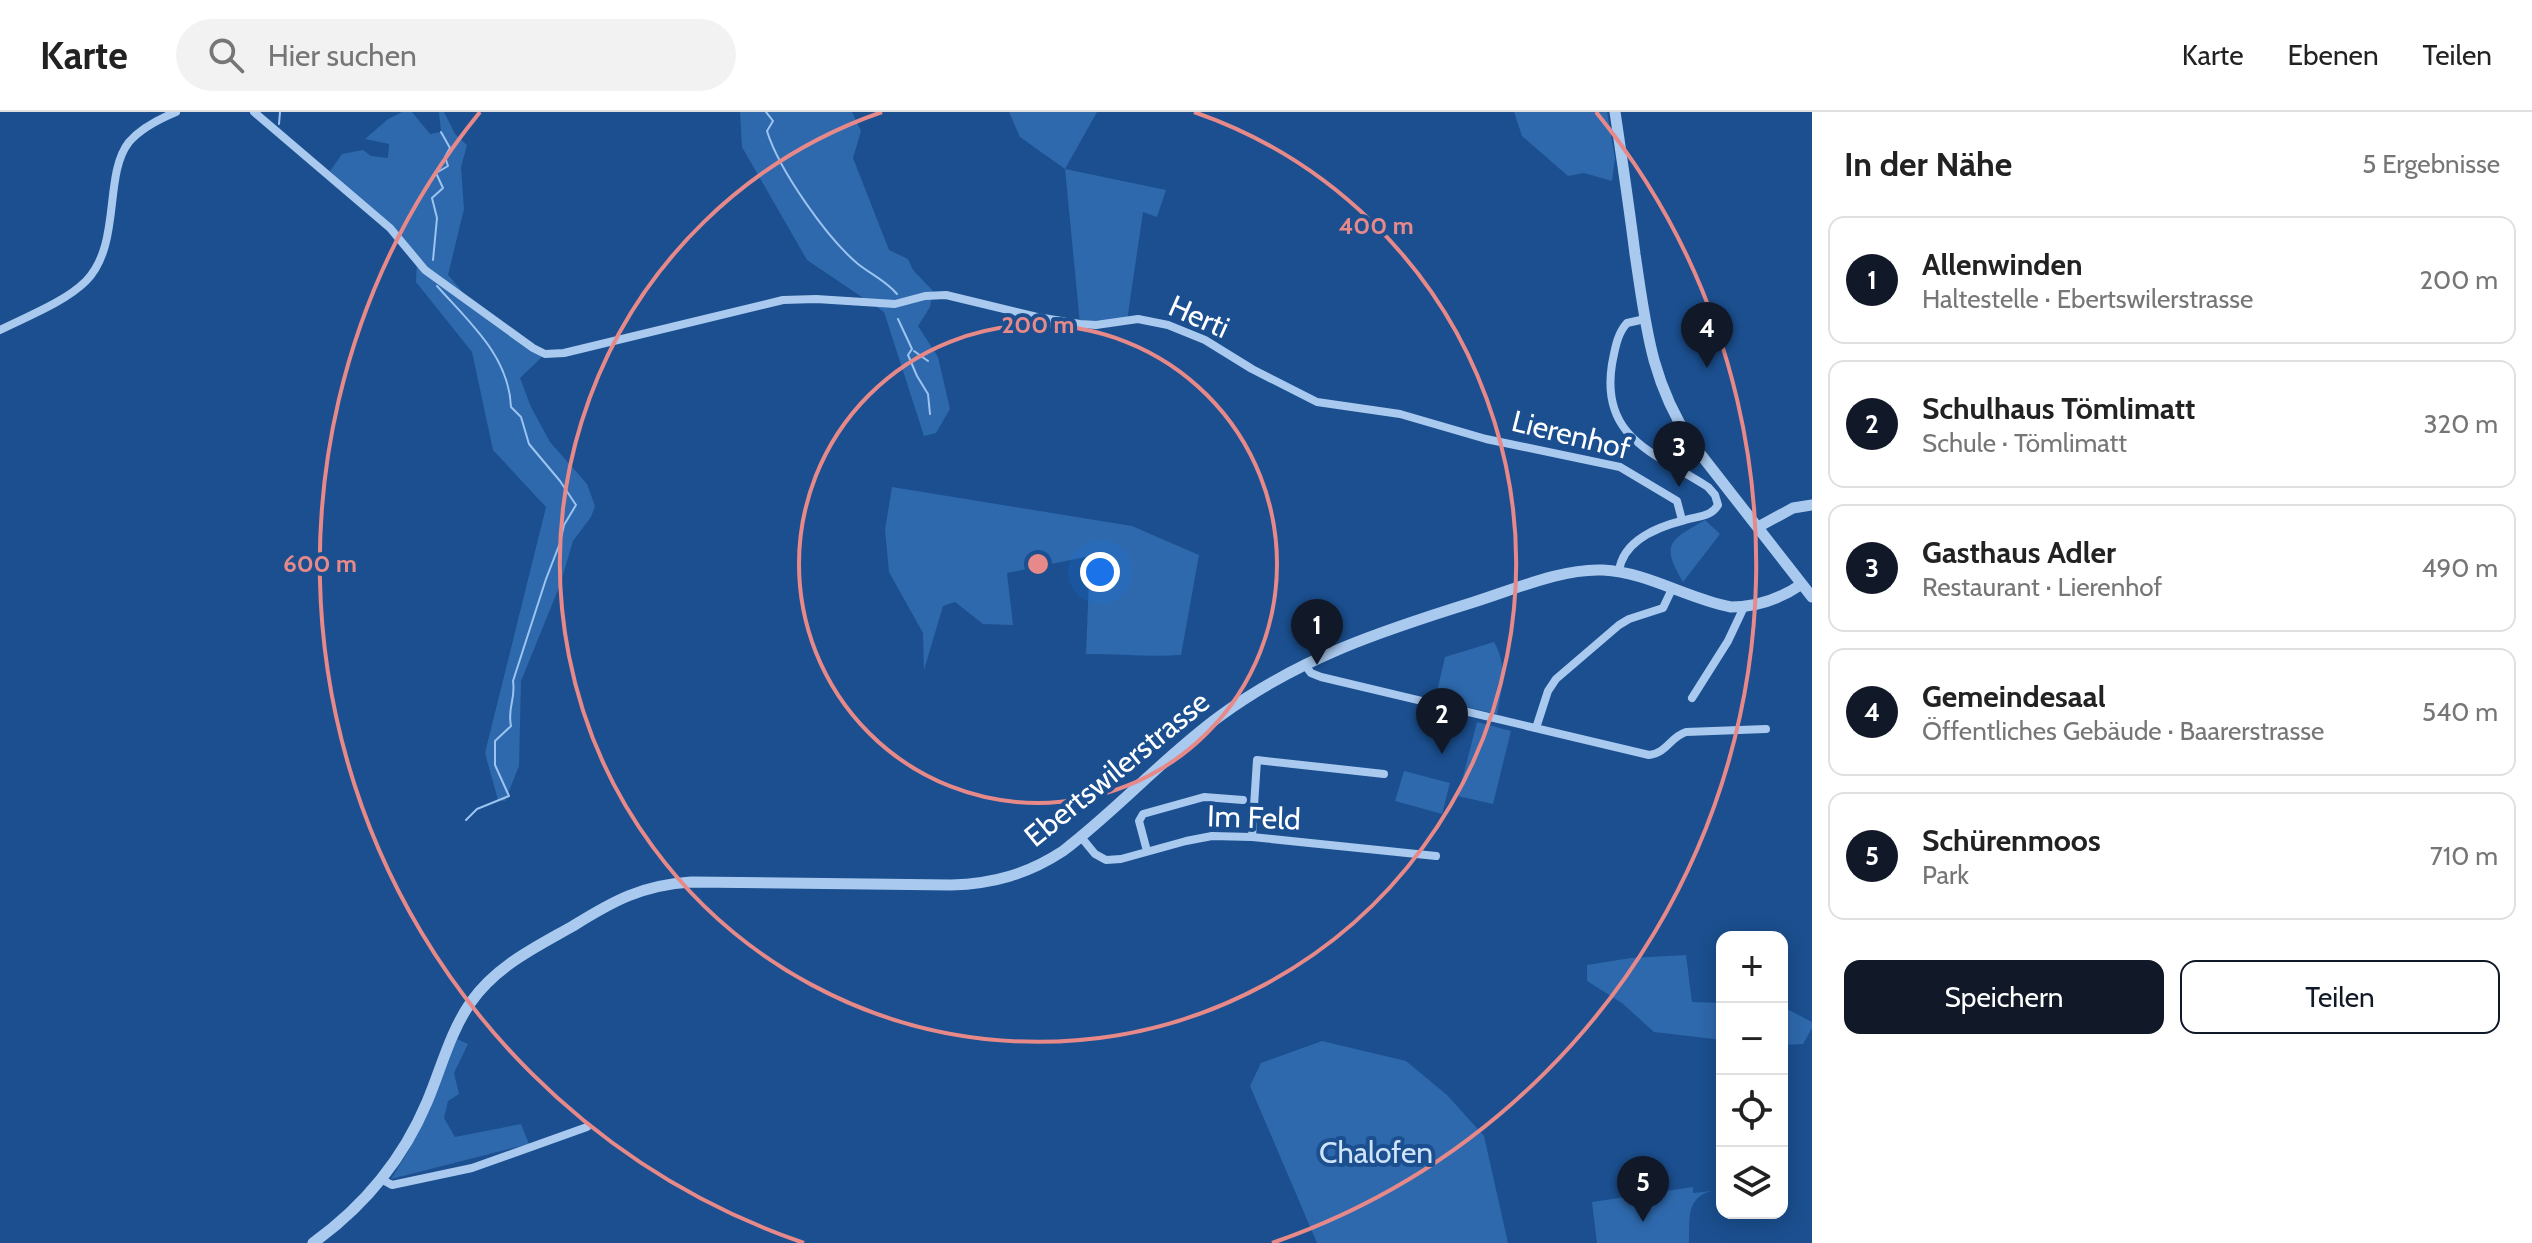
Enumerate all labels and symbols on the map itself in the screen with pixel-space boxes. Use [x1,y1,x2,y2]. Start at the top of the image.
text: 400 m [1338,211,1414,240]
street label: Herti [1163,287,1235,346]
pin: 4 [1681,302,1733,368]
text: 200 m [1002,310,1074,339]
street label: Lierenhof [1508,402,1634,467]
pin: 3 [1653,421,1705,487]
text: 600 m [283,549,357,578]
centre of rings [1024,550,1052,578]
your location [1080,552,1120,592]
pin: 1 [1291,599,1343,665]
street label: Ebertswilerstrasse [1017,683,1217,854]
pin: 2 [1416,688,1468,754]
street label: Im Feld [1207,797,1302,838]
park label: Chalofen [1319,1134,1433,1171]
pin: 5 [1617,1156,1669,1222]

